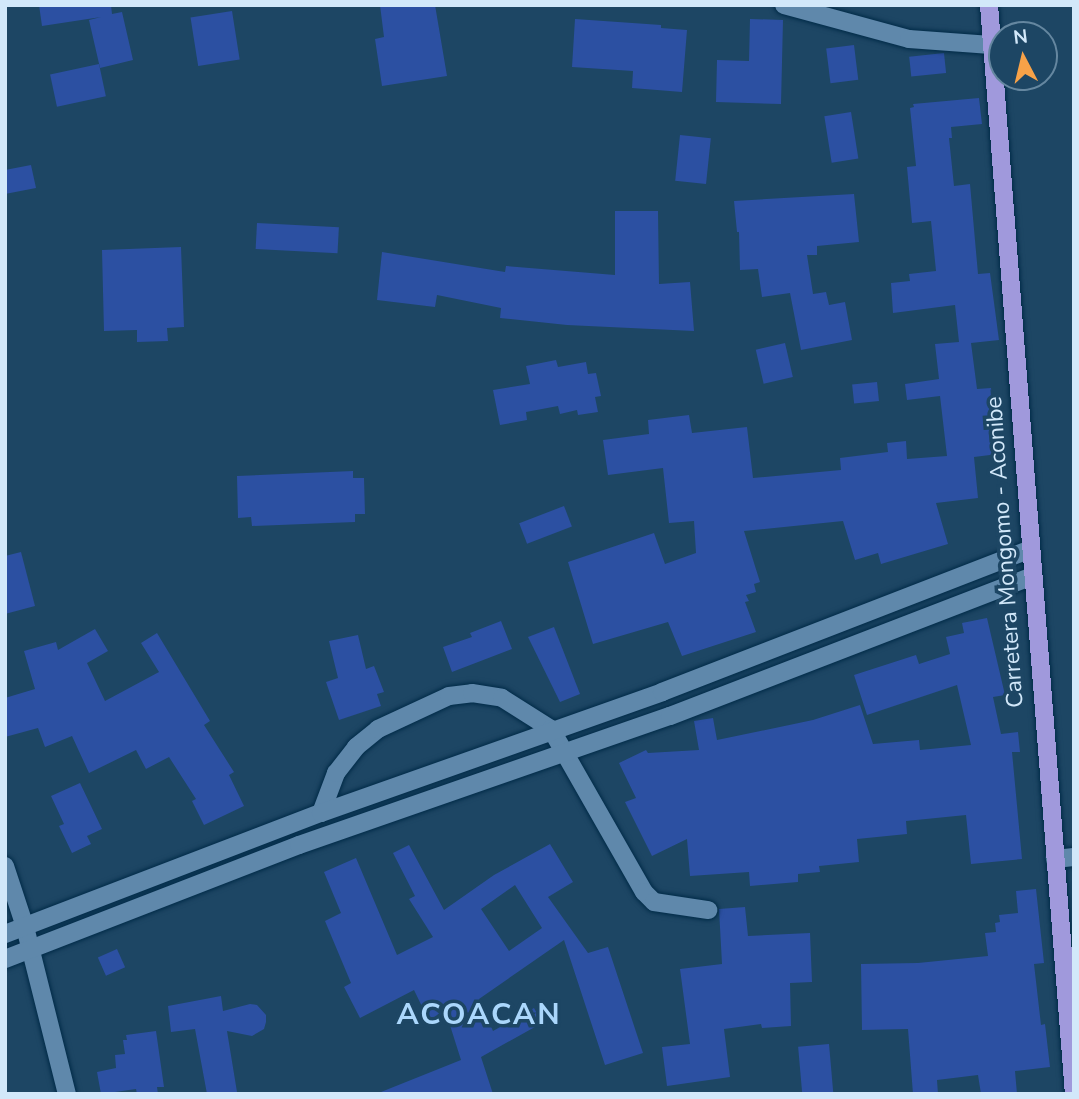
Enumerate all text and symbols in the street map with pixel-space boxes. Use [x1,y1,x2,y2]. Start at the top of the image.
north arrow [988,21,1058,91]
text: N [1012,23,1029,51]
street label: Carretera Mongomo - Aconibe [980,395,1030,709]
district label: ACOACAN [397,997,561,1033]

